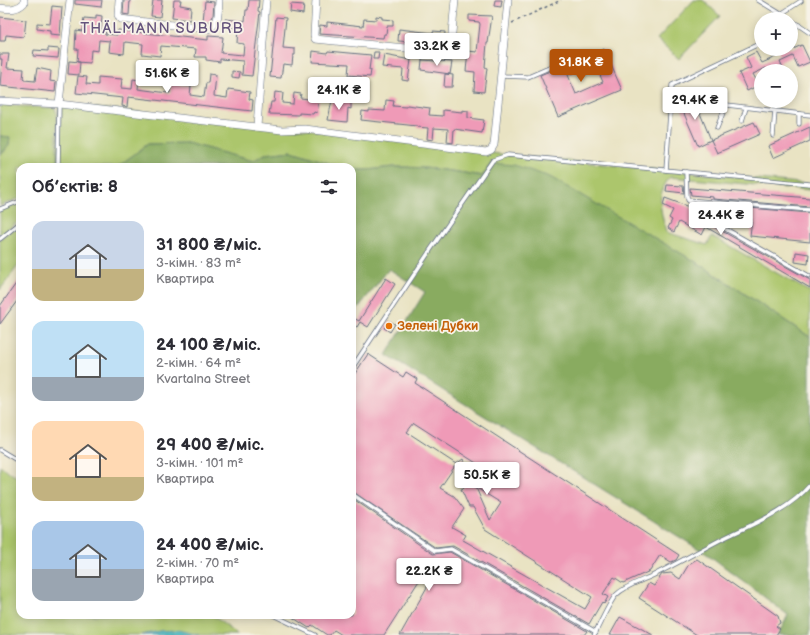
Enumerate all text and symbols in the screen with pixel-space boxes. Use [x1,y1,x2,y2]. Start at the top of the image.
map controls [754,12,798,108]
button: + [754,12,798,56]
district label: THÄLMANN SUBURB [80,19,244,38]
pin: 33.2K ₴ [400,33,474,67]
text: 33.2K ₴ [414,38,460,54]
pin: 31.8K ₴ [544,49,618,83]
text: 31.8K ₴ [559,54,603,70]
pin: 51.6K ₴ [130,60,204,94]
button: − [754,64,798,108]
text: 51.6K ₴ [145,65,189,81]
pin: 24.1K ₴ [302,77,376,111]
text: 24.1K ₴ [317,82,361,98]
pin: 29.4K ₴ [658,87,732,121]
text: 29.4K ₴ [672,92,718,108]
icon: filters [318,176,340,198]
text: Об’єктів: 8 [32,177,118,197]
pin: 24.4K ₴ [684,202,758,236]
text: 24.4K ₴ [698,207,744,223]
text: 31 800 ₴/міс. [156,235,261,255]
icon: home [64,237,112,285]
text: 3-кімн. · 83 m² [156,255,241,271]
text: Квартира [156,271,214,287]
place label: Зелені Дубки [397,318,478,334]
marker: Зелені Дубки [384,321,394,331]
text: 24 100 ₴/міс. [156,335,261,355]
icon: home [64,337,112,385]
text: 2-кімн. · 64 m² [156,355,241,371]
text: Kvartalna Street [156,371,250,387]
text: 29 400 ₴/міс. [156,435,264,455]
icon: home [64,437,112,485]
text: 3-кімн. · 101 m² [156,455,243,471]
pin: 50.5K ₴ [450,462,524,496]
text: 50.5K ₴ [464,467,510,483]
text: Квартира [156,471,214,487]
text: 24 400 ₴/міс. [156,535,263,555]
icon: home [64,537,112,585]
text: 2-кімн. · 70 m² [156,555,239,571]
pin: 22.2K ₴ [392,558,466,592]
text: 22.2K ₴ [405,563,453,579]
text: Квартира [156,571,214,587]

